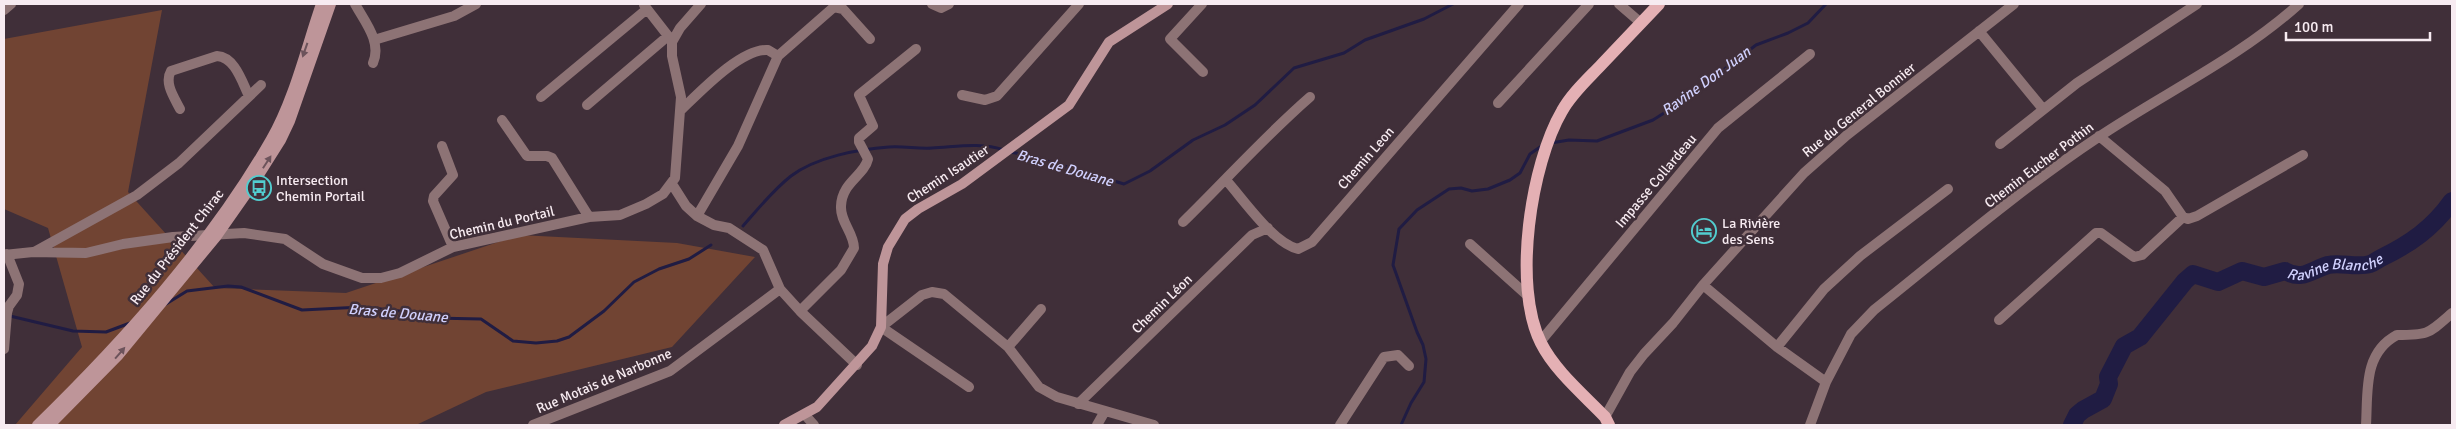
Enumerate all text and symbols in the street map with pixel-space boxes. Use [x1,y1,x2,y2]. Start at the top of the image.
scale bar [2286,10,2430,42]
text: 100 m [2294,18,2334,36]
water label: Ravine Don Juan [1658,42,1755,119]
one-way arrow [301,43,309,58]
street label: Rue du General Bonnier [1799,59,1920,161]
street label: Chemin Eucher Pothin [1981,118,2097,212]
street label: Chemin Leon [1334,123,1398,193]
street label: Impasse Collardeau [1612,131,1700,231]
street label: Chemin Isautier [904,141,993,207]
water label: Bras de Douane [1015,146,1117,191]
one-way arrow [263,156,272,169]
place label: Intersection Chemin Portail [276,172,365,205]
bus stop icon: Intersection Chemin Portail [246,175,272,201]
street label: Rue du Président Chirac [127,185,228,308]
street label: Chemin du Portail [448,203,556,243]
place label: La Rivière des Sens [1722,215,1780,248]
hotel icon: La Rivière des Sens [1691,218,1717,244]
water label: Ravine Blanche [2285,249,2388,284]
street label: Chemin Léon [1128,271,1196,337]
water label: Bras de Douane [348,300,450,326]
street label: Rue Motais de Narbonne [534,345,674,417]
one-way arrow [115,347,126,360]

